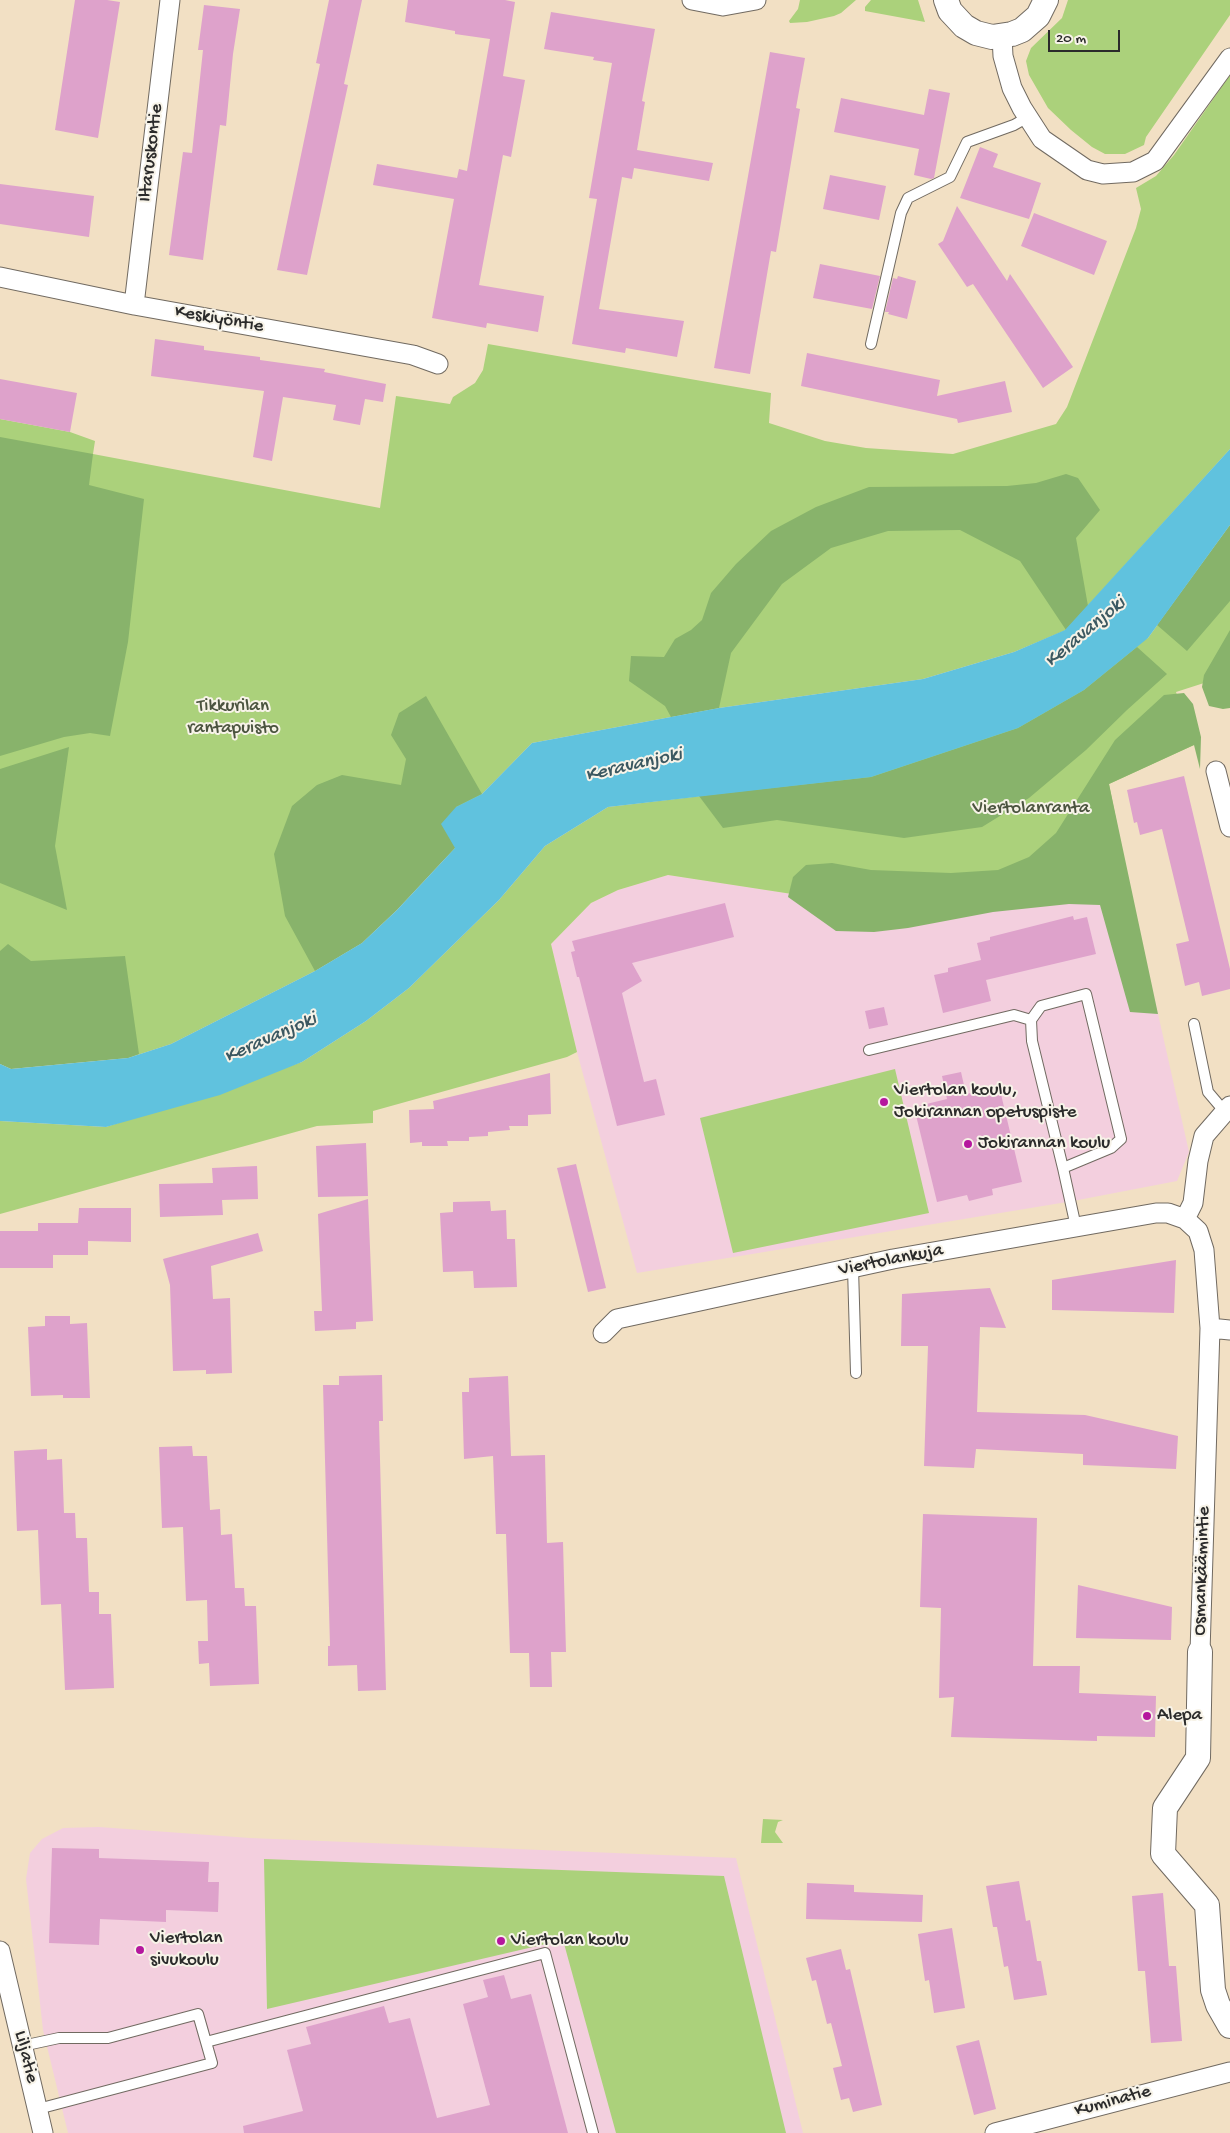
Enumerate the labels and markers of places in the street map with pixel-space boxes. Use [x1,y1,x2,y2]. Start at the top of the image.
place label: Viertolan koulu, Jokirannan opetuspiste [894,1080,1077,1124]
marker: Viertolan koulu, Jokirannan opetuspiste [878,1096,890,1108]
place label: Jokirannan koulu [978,1133,1110,1155]
marker: Jokirannan koulu [962,1138,974,1150]
place label: Alepa [1157,1705,1202,1727]
marker: Alepa [1141,1710,1153,1722]
place label: Viertolan sivukoulu [150,1928,223,1972]
place label: Viertolan koulu [511,1930,628,1952]
marker: Viertolan koulu [495,1935,507,1947]
marker: Viertolan sivukoulu [134,1944,146,1956]

